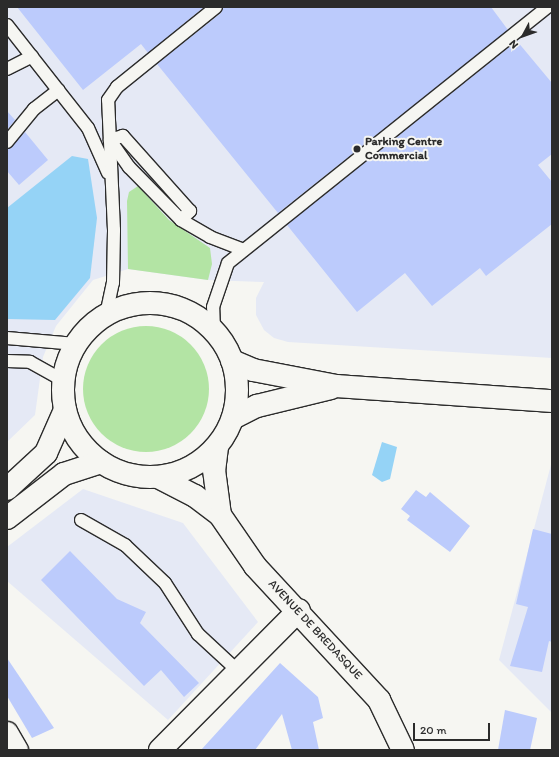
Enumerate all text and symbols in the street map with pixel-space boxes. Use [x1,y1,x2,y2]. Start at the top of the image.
north arrow [503,16,543,56]
text: N [506,37,521,51]
place label: Parking Centre Commercial [365,135,443,163]
marker: Parking Centre Commercial [352,144,362,154]
street label: AVENUE DE BREDASQUE [265,577,365,683]
scale bar [415,715,492,741]
text: 20 m [420,723,447,737]

